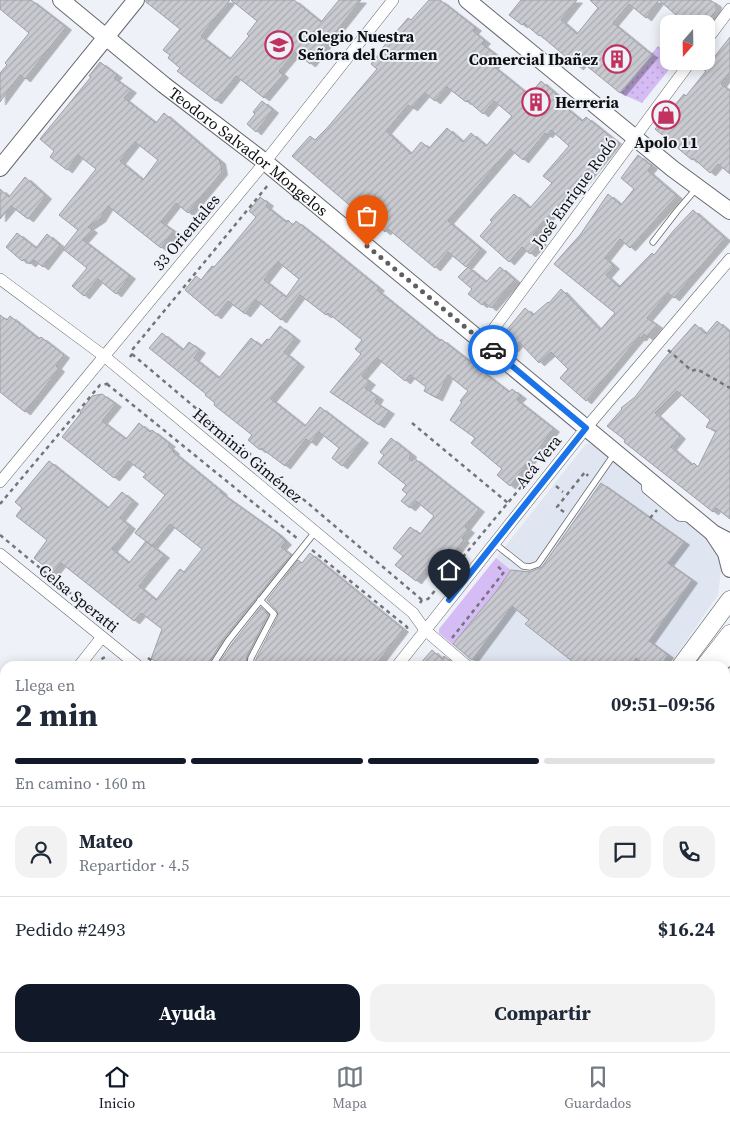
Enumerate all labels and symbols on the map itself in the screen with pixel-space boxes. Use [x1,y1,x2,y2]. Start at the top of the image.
north arrow [660,15,715,70]
place label: Colegio Nuestra Señora del Carmen [298,25,438,65]
school or university icon: Colegio Nuestra Señora del Carmen [264,30,294,60]
building icon: Comercial Ibañez [602,44,632,74]
place label: Comercial Ibañez [469,48,599,70]
street label: Teodoro Salvador Mongelos [164,82,333,221]
building icon: Herreria [521,87,551,117]
place label: Herreria [555,91,620,113]
shop icon: Apolo 11 [651,100,681,130]
place label: Apolo 11 [634,131,698,153]
street label: José Enrique Rodó [526,132,622,252]
street label: 33 Orientales [147,189,225,275]
pin [346,195,388,246]
courier [468,325,518,375]
street label: Herminio Giménez [189,403,307,507]
street label: Acá Vera [510,429,567,492]
pin [428,549,470,600]
street label: Celsa Speratti [34,559,124,637]

